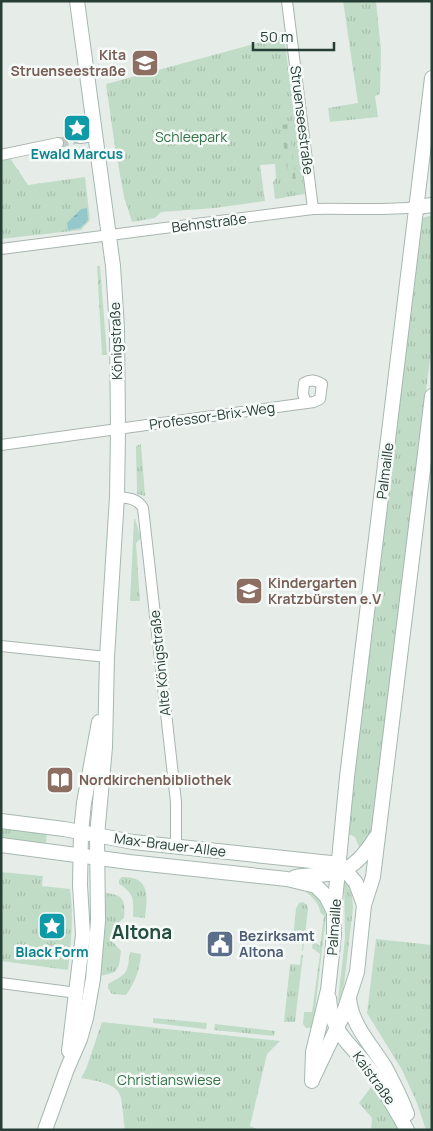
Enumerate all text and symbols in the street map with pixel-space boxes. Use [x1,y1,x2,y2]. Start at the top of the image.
scale bar [253,20,334,52]
text: 50 m [260,26,294,47]
place label: Kita Struenseestraße [11,45,126,80]
school or university icon: Kita Struenseestraße [130,48,160,78]
street label: Struenseestraße [286,64,319,176]
place icon: Ewald Marcus [62,113,92,143]
park label: Schleepark [155,127,228,146]
place label: Ewald Marcus [31,144,124,163]
street label: Behnstraße [170,208,248,237]
street label: Königstraße [105,302,126,380]
street label: Professor-Brix-Weg [148,397,276,434]
street label: Palmaille [372,442,397,500]
place label: Kindergarten Kratzbürsten e.V [268,573,381,608]
school or university icon: Kindergarten Kratzbürsten e.V [234,576,264,606]
street label: Alte Königstraße [144,609,175,717]
library icon: Nordkirchenbibliothek [45,765,75,795]
place label: Nordkirchenbibliothek [79,770,231,789]
street label: Max-Brauer-Allee [113,828,227,861]
street label: Palmaille [322,898,345,956]
place icon: Black Form [37,911,67,941]
district label: Altona [112,919,172,945]
place label: Bezirksamt Altona [239,926,315,961]
public building icon: Bezirksamt Altona [205,929,235,959]
place label: Black Form [15,942,89,961]
street label: Kaistraße [349,1047,400,1108]
park label: Christianswiese [117,1070,221,1089]

